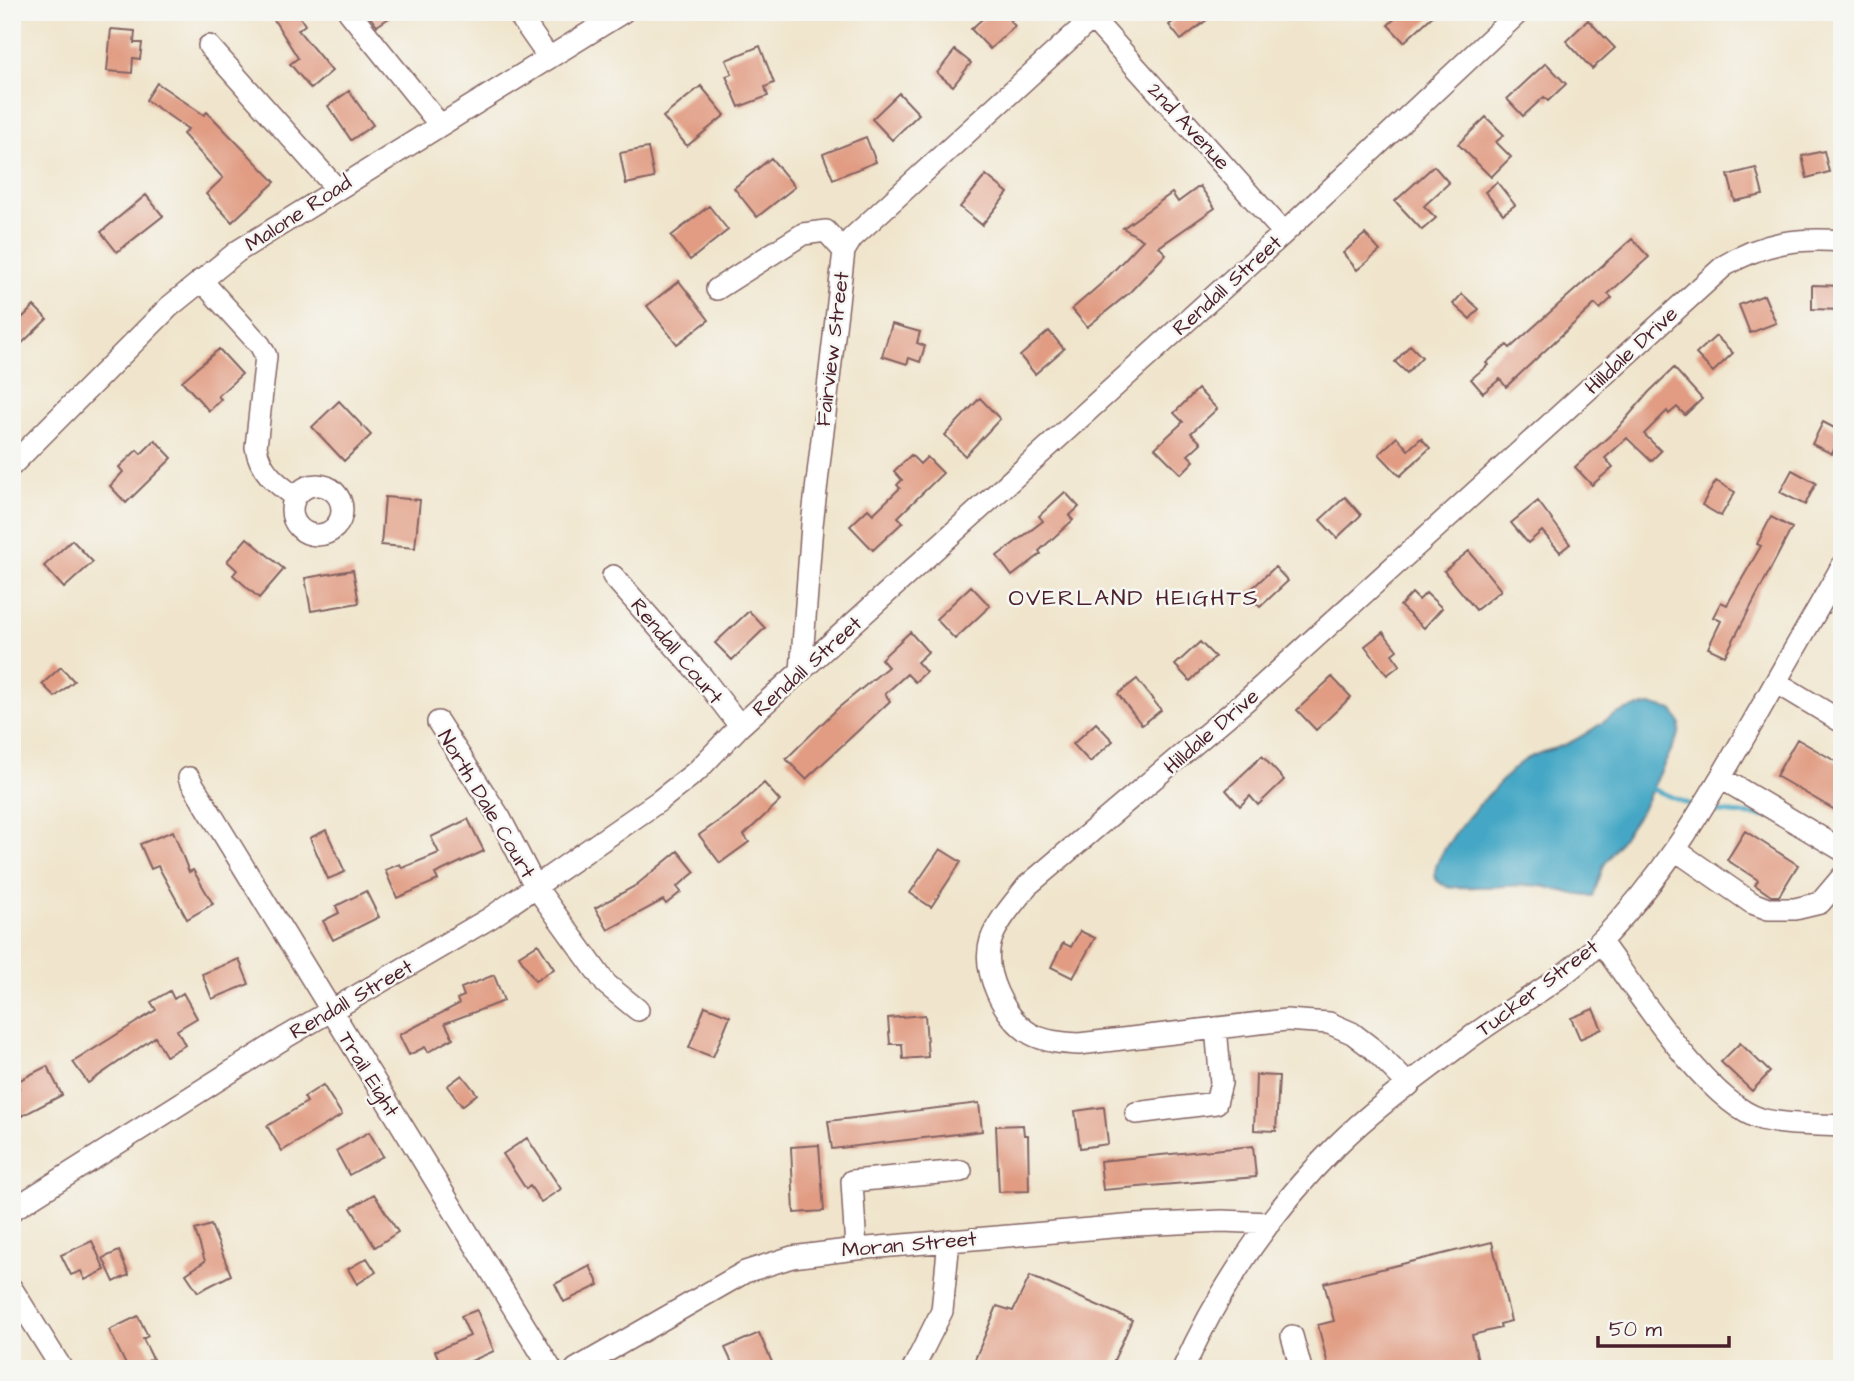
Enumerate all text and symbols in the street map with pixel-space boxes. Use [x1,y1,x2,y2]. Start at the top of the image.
street label: 2nd Avenue [1141,76,1237,176]
street label: Malone Road [239,168,357,259]
street label: Rendall Street [1166,228,1289,342]
street label: Fairview Street [809,270,856,428]
street label: Hilldale Drive [1578,300,1684,401]
district label: OVERLAND HEIGHTS [1008,582,1260,614]
street label: Rendall Court [623,592,730,711]
street label: Rendall Street [746,609,869,723]
street label: Hilldale Drive [1157,682,1265,781]
street label: North Dale Court [431,725,543,884]
street label: Tucker Street [1470,933,1605,1044]
street label: Rendall Street [284,952,419,1047]
street label: Trail Eight [329,1026,406,1124]
street label: Moran Street [840,1224,978,1265]
scale bar [1598,1304,1730,1348]
text: 50 m [1609,1315,1663,1344]

